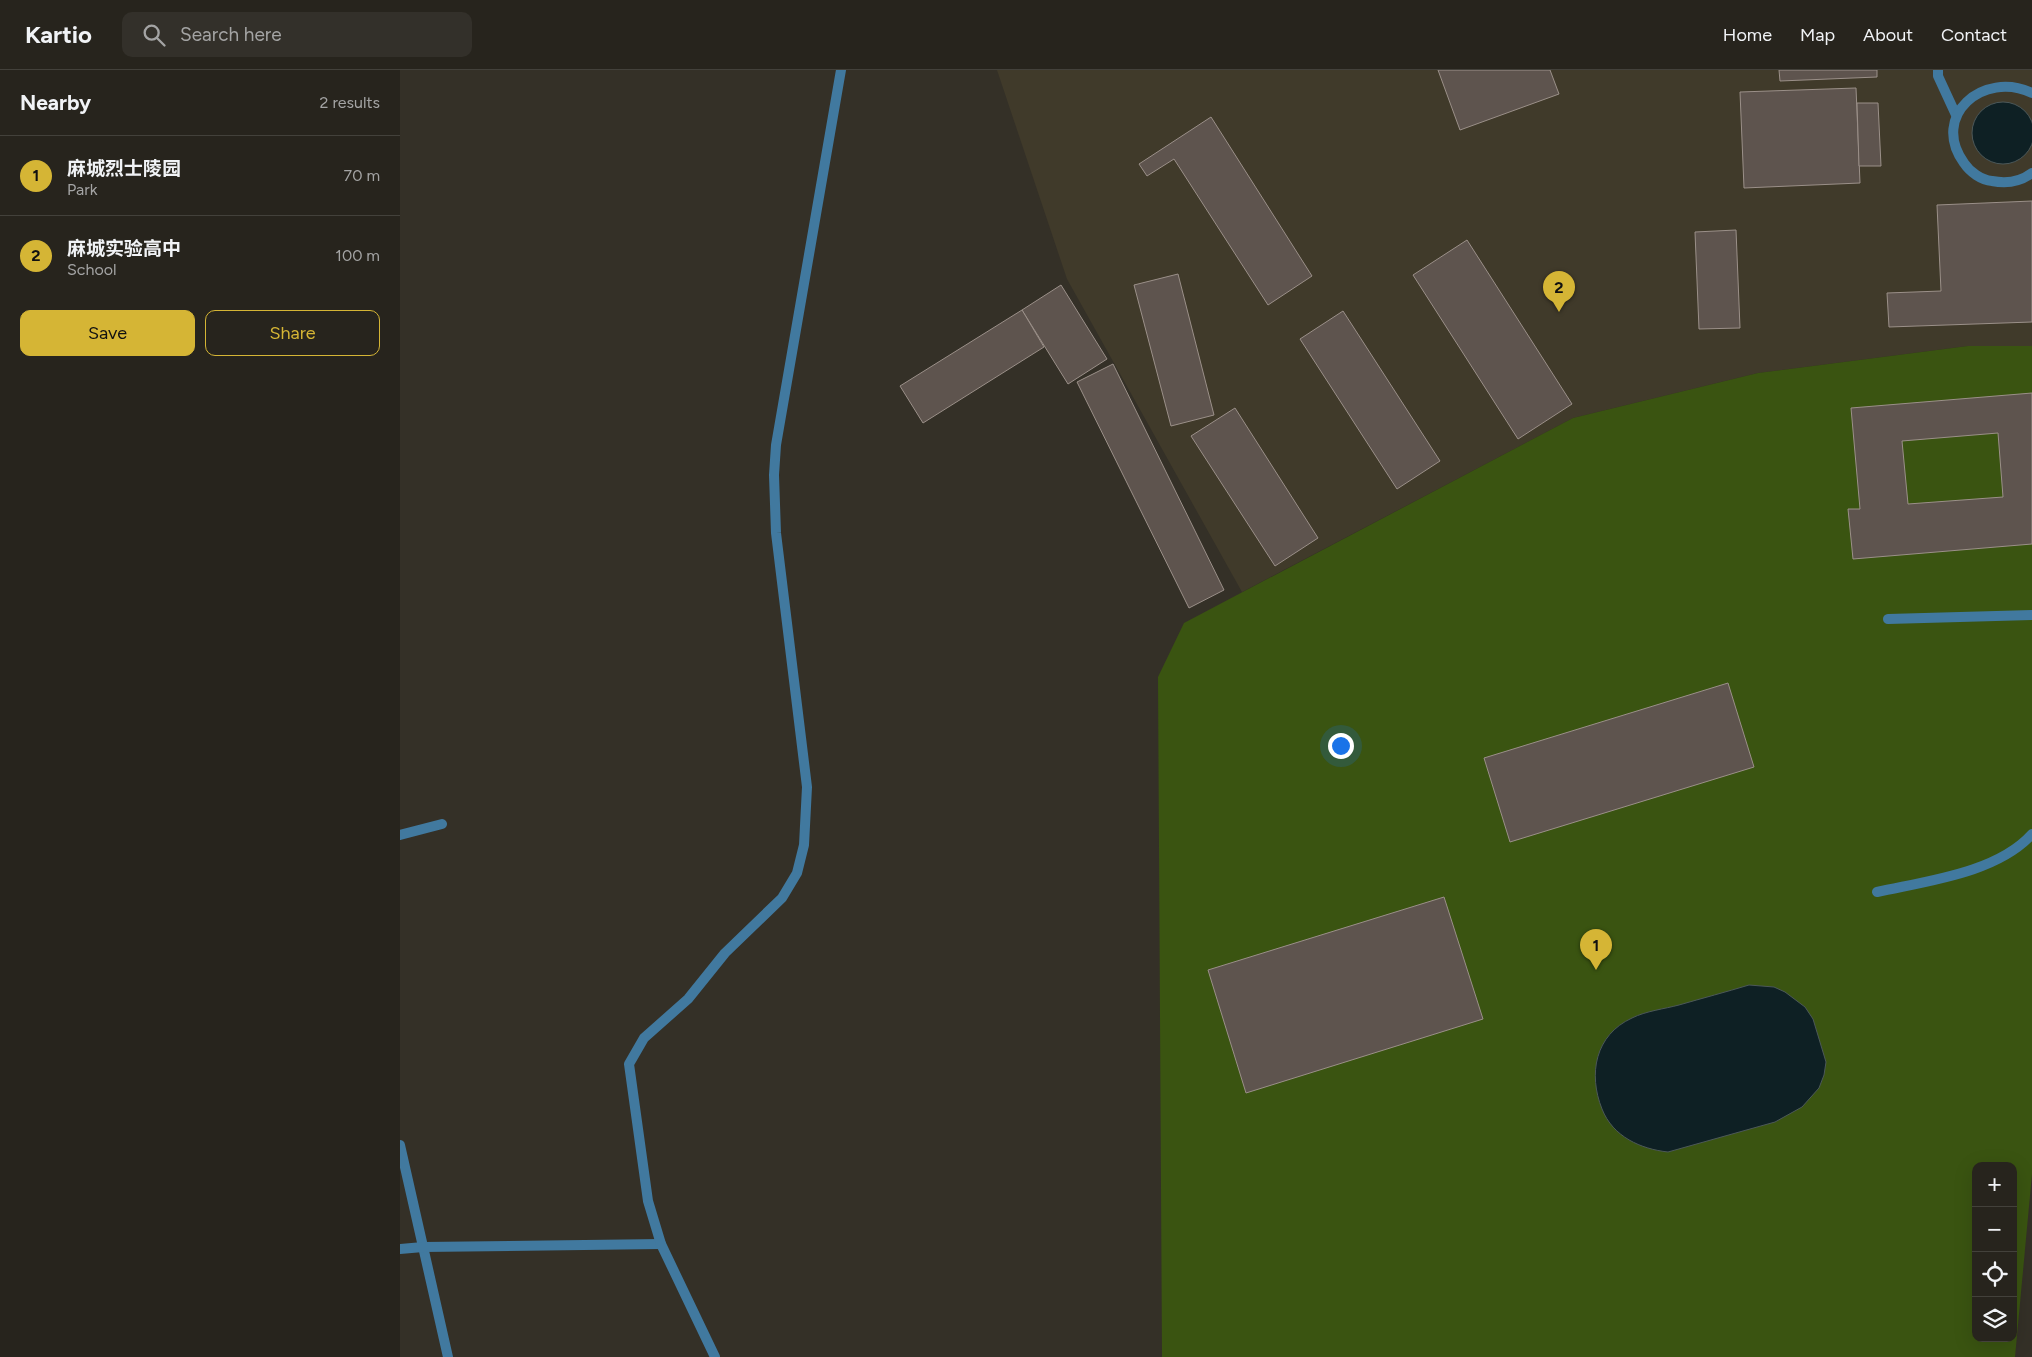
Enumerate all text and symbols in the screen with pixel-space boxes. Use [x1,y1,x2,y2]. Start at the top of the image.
search box [122,12,472,57]
text: Kartio [25,20,92,49]
icon: search [140,21,168,49]
text: Search here [180,23,282,46]
text: Home [1723,24,1772,46]
text: Map [1800,24,1835,46]
text: About [1863,24,1913,46]
text: Contact [1941,24,2007,46]
text: Nearby [20,90,91,115]
text: 2 results [320,93,380,112]
text: 麻城烈士陵园 [67,157,181,180]
text: 1 [33,166,39,185]
text: 70 m [344,166,380,185]
text: Park [67,180,97,199]
text: 麻城实验高中 [67,237,181,260]
text: 2 [31,246,41,265]
text: 100 m [335,246,380,265]
text: School [67,260,117,279]
pin: 2 [1543,271,1575,312]
button: Save [20,310,195,356]
button: Share [205,310,380,356]
your location [1328,733,1354,759]
pin: 1 [1580,929,1612,970]
map controls [1972,1162,2017,1342]
button: + [1972,1162,2017,1207]
button: − [1972,1207,2017,1252]
button: locate [1972,1252,2017,1297]
button: layers [1972,1297,2017,1342]

